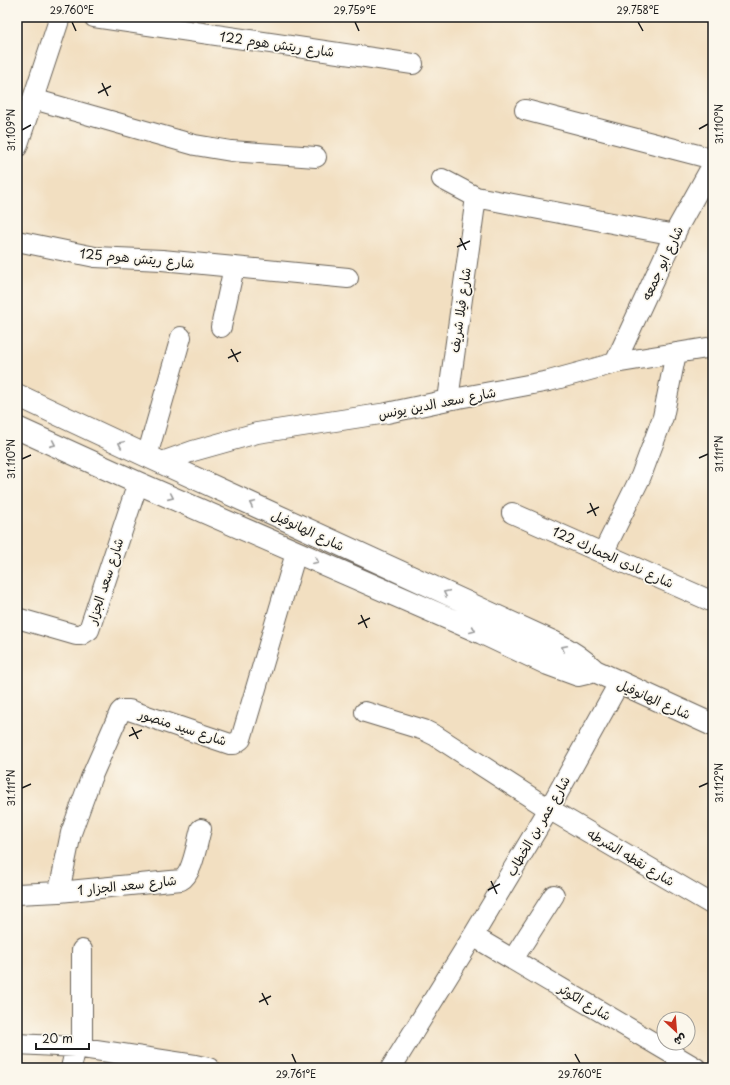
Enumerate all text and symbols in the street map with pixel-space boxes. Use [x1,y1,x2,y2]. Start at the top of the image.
text: 29.760°E [50,2,94,17]
text: 29.759°E [334,2,376,17]
text: 29.758°E [617,2,659,17]
street label: شارع ريتش هوم 122 [218,26,336,63]
text: 31.110°N [711,104,726,144]
text: 31.109°N [3,108,18,151]
street label: شارع ابو جمعه [636,223,688,303]
street label: شارع ريتش هوم 125 [79,243,195,274]
street label: شارع فيلا شريف [444,266,476,354]
street label: شارع سعد الدين يونس [376,382,498,424]
text: 31.111°N [711,435,726,472]
text: 31.110°N [3,439,18,479]
one-way arrow [48,439,56,447]
one-way arrow [118,441,125,449]
one-way arrow [168,493,175,501]
one-way arrow [249,501,256,509]
street label: شارع الهانوفيل [268,504,348,556]
street label: شارع نادى الجمارك 122 [549,521,677,593]
street label: شارع سعد الجزار [81,535,128,628]
one-way arrow [311,556,319,564]
one-way arrow [443,590,451,598]
one-way arrow [470,625,477,633]
one-way arrow [561,645,569,652]
street label: شارع الهانوفيل [614,674,694,724]
street label: شارع سيد منصور [135,703,230,751]
text: 31.112°N [711,763,726,803]
text: 31.111°N [3,769,18,806]
street label: شارع عمر بن الخطاب [501,772,575,880]
street label: شارع نقطه الشرطه [583,823,679,891]
street label: شارع سعد الجزار 1 [76,870,178,900]
street label: شارع الكوثر [554,978,615,1026]
north arrow [656,1011,696,1051]
scale bar [36,1025,89,1051]
text: 20 m [42,1029,73,1047]
text: ش [671,1030,690,1051]
text: 29.761°E [276,1066,316,1081]
text: 29.760°E [558,1066,602,1081]

